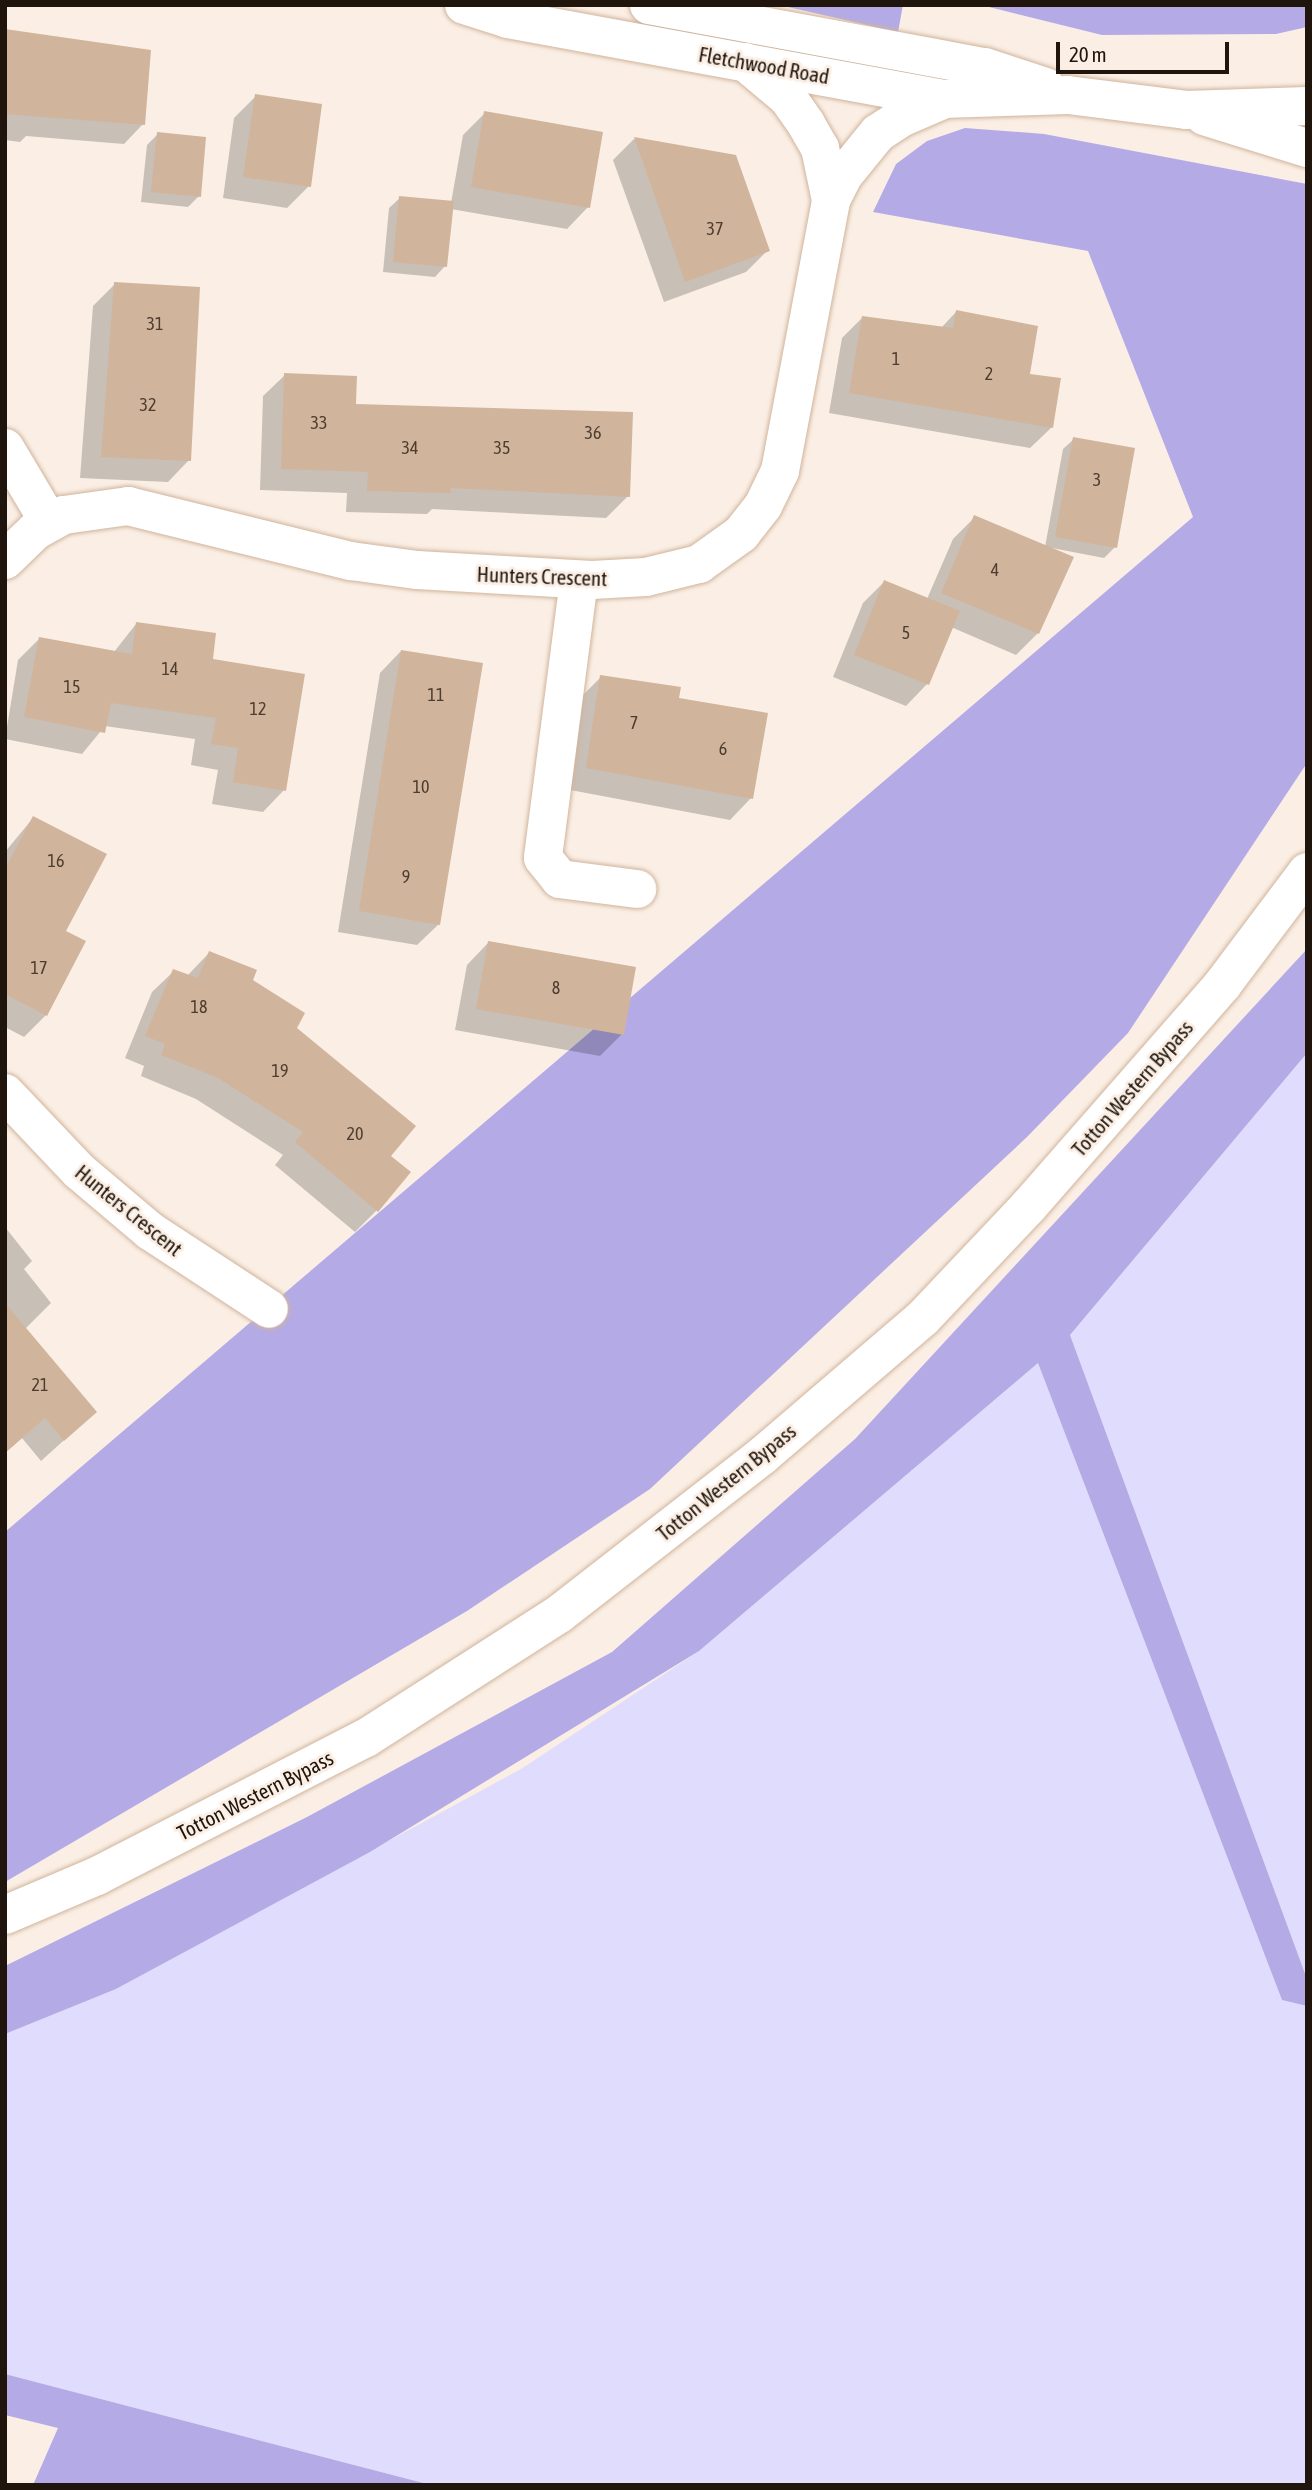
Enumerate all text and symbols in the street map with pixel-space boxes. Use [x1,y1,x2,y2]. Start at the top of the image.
scale bar [1060,28,1233,72]
street label: Fletchwood Road [697,41,831,89]
text: 20 m [1069,42,1107,66]
house number: 37 [707,218,723,240]
house number: 31 [147,313,163,335]
house number: 1 [892,348,900,370]
house number: 2 [985,363,993,385]
house number: 32 [140,394,156,416]
house number: 33 [311,412,327,434]
house number: 36 [585,422,601,444]
house number: 34 [402,437,418,459]
house number: 35 [494,437,510,459]
house number: 3 [1093,469,1101,491]
house number: 4 [991,559,999,581]
street label: Hunters Crescent [476,561,608,591]
house number: 5 [902,622,910,644]
house number: 14 [162,658,178,680]
house number: 15 [64,676,80,698]
house number: 11 [428,684,444,706]
house number: 12 [250,698,266,720]
house number: 7 [630,712,638,734]
house number: 6 [719,738,727,760]
house number: 10 [413,776,429,798]
house number: 16 [48,850,64,872]
house number: 9 [402,866,410,888]
house number: 17 [31,957,47,979]
house number: 8 [552,977,560,999]
house number: 18 [191,996,207,1018]
street label: Totton Western Bypass [1066,1015,1198,1161]
house number: 19 [272,1060,288,1082]
house number: 20 [347,1123,363,1145]
street label: Hunters Crescent [70,1159,188,1261]
house number: 21 [32,1374,48,1396]
street label: Totton Western Bypass [651,1418,801,1546]
street label: Totton Western Bypass [173,1745,337,1845]

